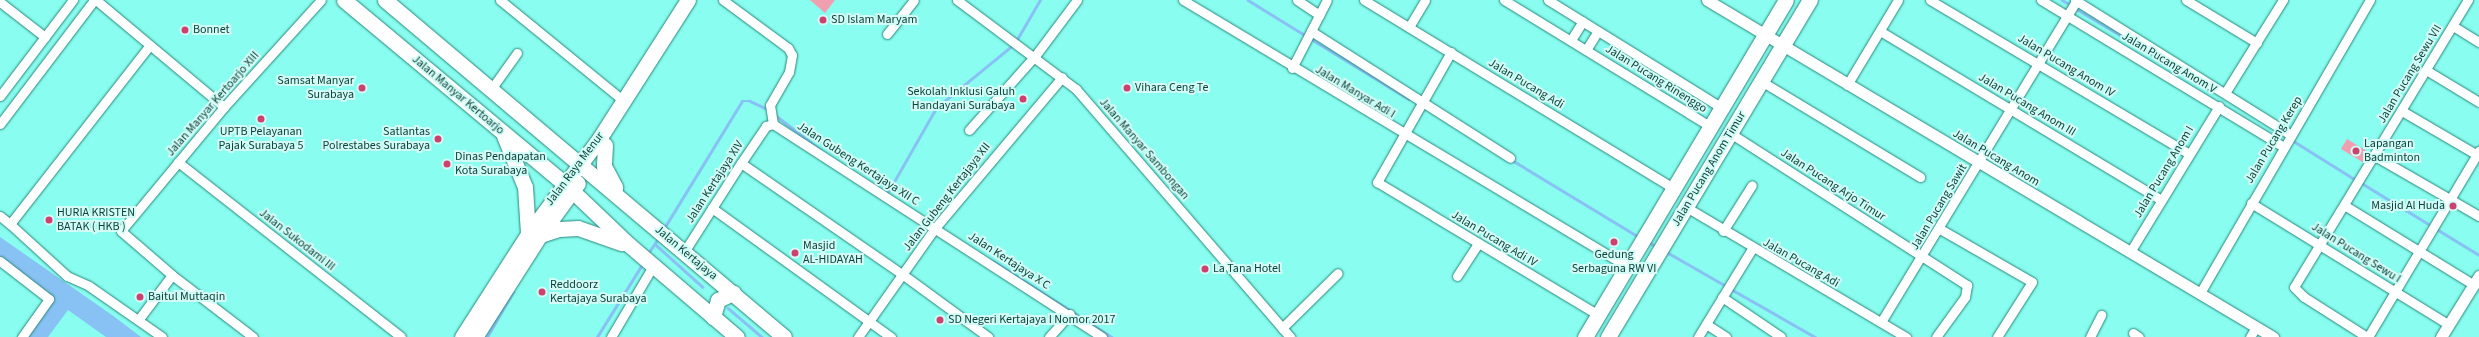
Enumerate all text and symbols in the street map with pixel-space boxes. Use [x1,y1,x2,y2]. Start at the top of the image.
place label: SD Islam Maryam [831,13,917,27]
marker: SD Islam Maryam [818,15,828,25]
street label: Jalan Pucang Sewu VII [2375,22,2445,126]
place label: Bonnet [193,23,230,37]
marker: Bonnet [180,25,190,35]
street label: Jalan Pucang Anom V [2119,29,2219,97]
street label: Jalan Pucang Anom IV [2015,31,2117,101]
street label: Jalan Pucang Rinenggo [1603,42,1709,116]
street label: Jalan Manyar Kertoarjo XIII [164,49,262,159]
street label: Jalan Manyar Kertoarjo [409,52,507,138]
street label: Jalan Pucang Adi [1486,56,1566,112]
street label: Jalan Manyar Adi I [1312,62,1398,122]
street label: Jalan Pucang Anom III [1976,70,2078,140]
place label: Samsat Manyar Surabaya [277,74,354,102]
place label: Vihara Ceng Te [1135,81,1208,95]
marker: Samsat Manyar Surabaya [357,83,367,93]
marker: Vihara Ceng Te [1122,83,1132,93]
place label: Sekolah Inklusi Galuh Handayani Surabaya [907,85,1015,113]
marker: Sekolah Inklusi Galuh Handayani Surabaya [1018,94,1028,104]
street label: Jalan Pucang Kerep [2242,94,2306,186]
street label: Jalan Manyar Sambongan [1096,95,1192,203]
street label: Jalan Pucang Anom Timur [1669,109,1749,229]
marker: UPTB Pelayanan Pajak Surabaya 5 [256,114,266,124]
street label: Jalan Gubeng Kertajaya XII C [794,119,922,209]
street label: Jalan Pucang Anom I [2131,123,2197,221]
place label: UPTB Pelayanan Pajak Surabaya 5 [219,125,303,153]
place label: Satlantas Polrestabes Surabaya [322,125,430,153]
street label: Jalan Pucang Anom [1950,126,2042,190]
street label: Jalan Raya Menur [543,129,607,209]
marker: Satlantas Polrestabes Surabaya [433,134,443,144]
place label: Lapangan Badminton [2364,137,2420,165]
street label: Jalan Kertajaya XIV [683,138,747,226]
street label: Jalan Gubeng Kertajaya XII [900,140,994,254]
street label: Jalan Pucang Arjo Timur [1778,146,1888,224]
marker: Lapangan Badminton [2351,146,2361,156]
place label: Dinas Pendapatan Kota Surabaya [455,150,546,178]
marker: Dinas Pendapatan Kota Surabaya [442,159,452,169]
street label: Jalan Pucang Sawit [1908,161,1970,253]
place label: Masjid Al Huda [2371,199,2445,213]
marker: Masjid Al Huda [2448,201,2458,211]
place label: HURIA KRISTEN BATAK ( HKB ) [57,206,135,234]
street label: Jalan Sukodami III [256,206,338,274]
street label: Jalan Pucang Adi IV [1449,208,1539,270]
marker: HURIA KRISTEN BATAK ( HKB ) [44,215,54,225]
street label: Jalan Pucang Sewu I [2309,220,2403,286]
street label: Jalan Kertajaya [652,223,720,283]
street label: Jalan Kertajaya X C [965,229,1053,293]
street label: Jalan Pucang Adi [1760,235,1842,291]
marker: Gedung Serbaguna RW VI [1609,237,1619,247]
place label: Masjid AL-HIDAYAH [803,239,863,267]
marker: Masjid AL-HIDAYAH [790,248,800,258]
place label: Gedung Serbaguna RW VI [1572,248,1656,276]
place label: La Tana Hotel [1213,262,1281,276]
marker: La Tana Hotel [1200,264,1210,274]
place label: Reddoorz Kertajaya Surabaya [550,278,646,306]
marker: Reddoorz Kertajaya Surabaya [537,287,547,297]
place label: Baitul Muttaqin [148,290,225,304]
marker: Baitul Muttaqin [135,292,145,302]
place label: SD Negeri Kertajaya I Nomor 2017 [948,313,1115,327]
marker: SD Negeri Kertajaya I Nomor 2017 [935,315,945,325]

